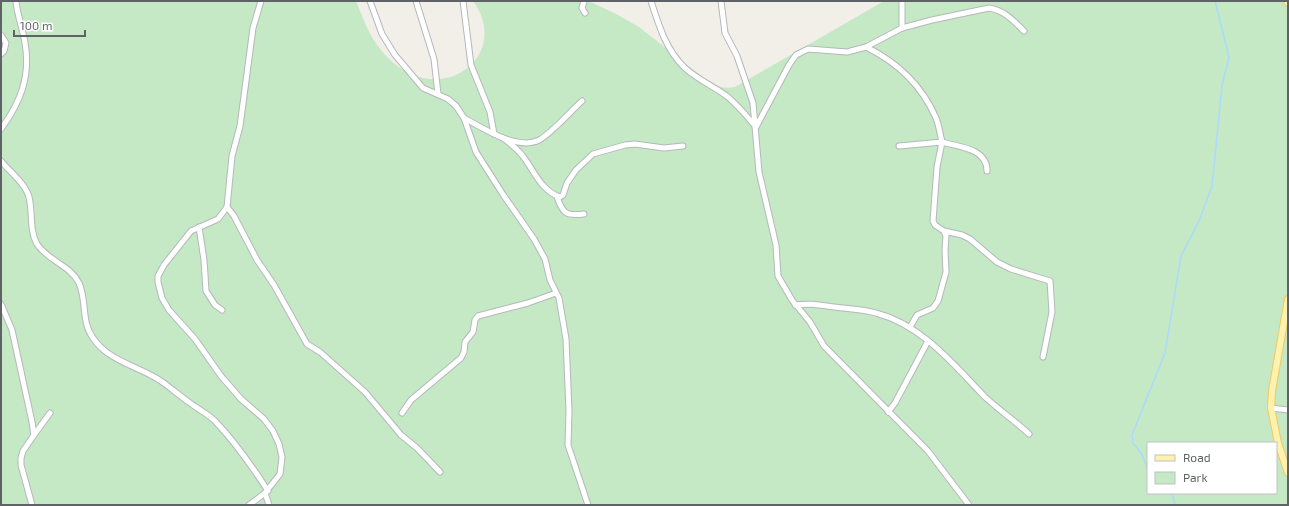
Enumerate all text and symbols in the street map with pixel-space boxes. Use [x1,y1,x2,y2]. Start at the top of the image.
scale bar [14,12,85,38]
text: 100 m [20,18,52,32]
legend [1147,442,1277,494]
text: Road [1183,450,1211,464]
text: Park [1183,470,1208,484]

